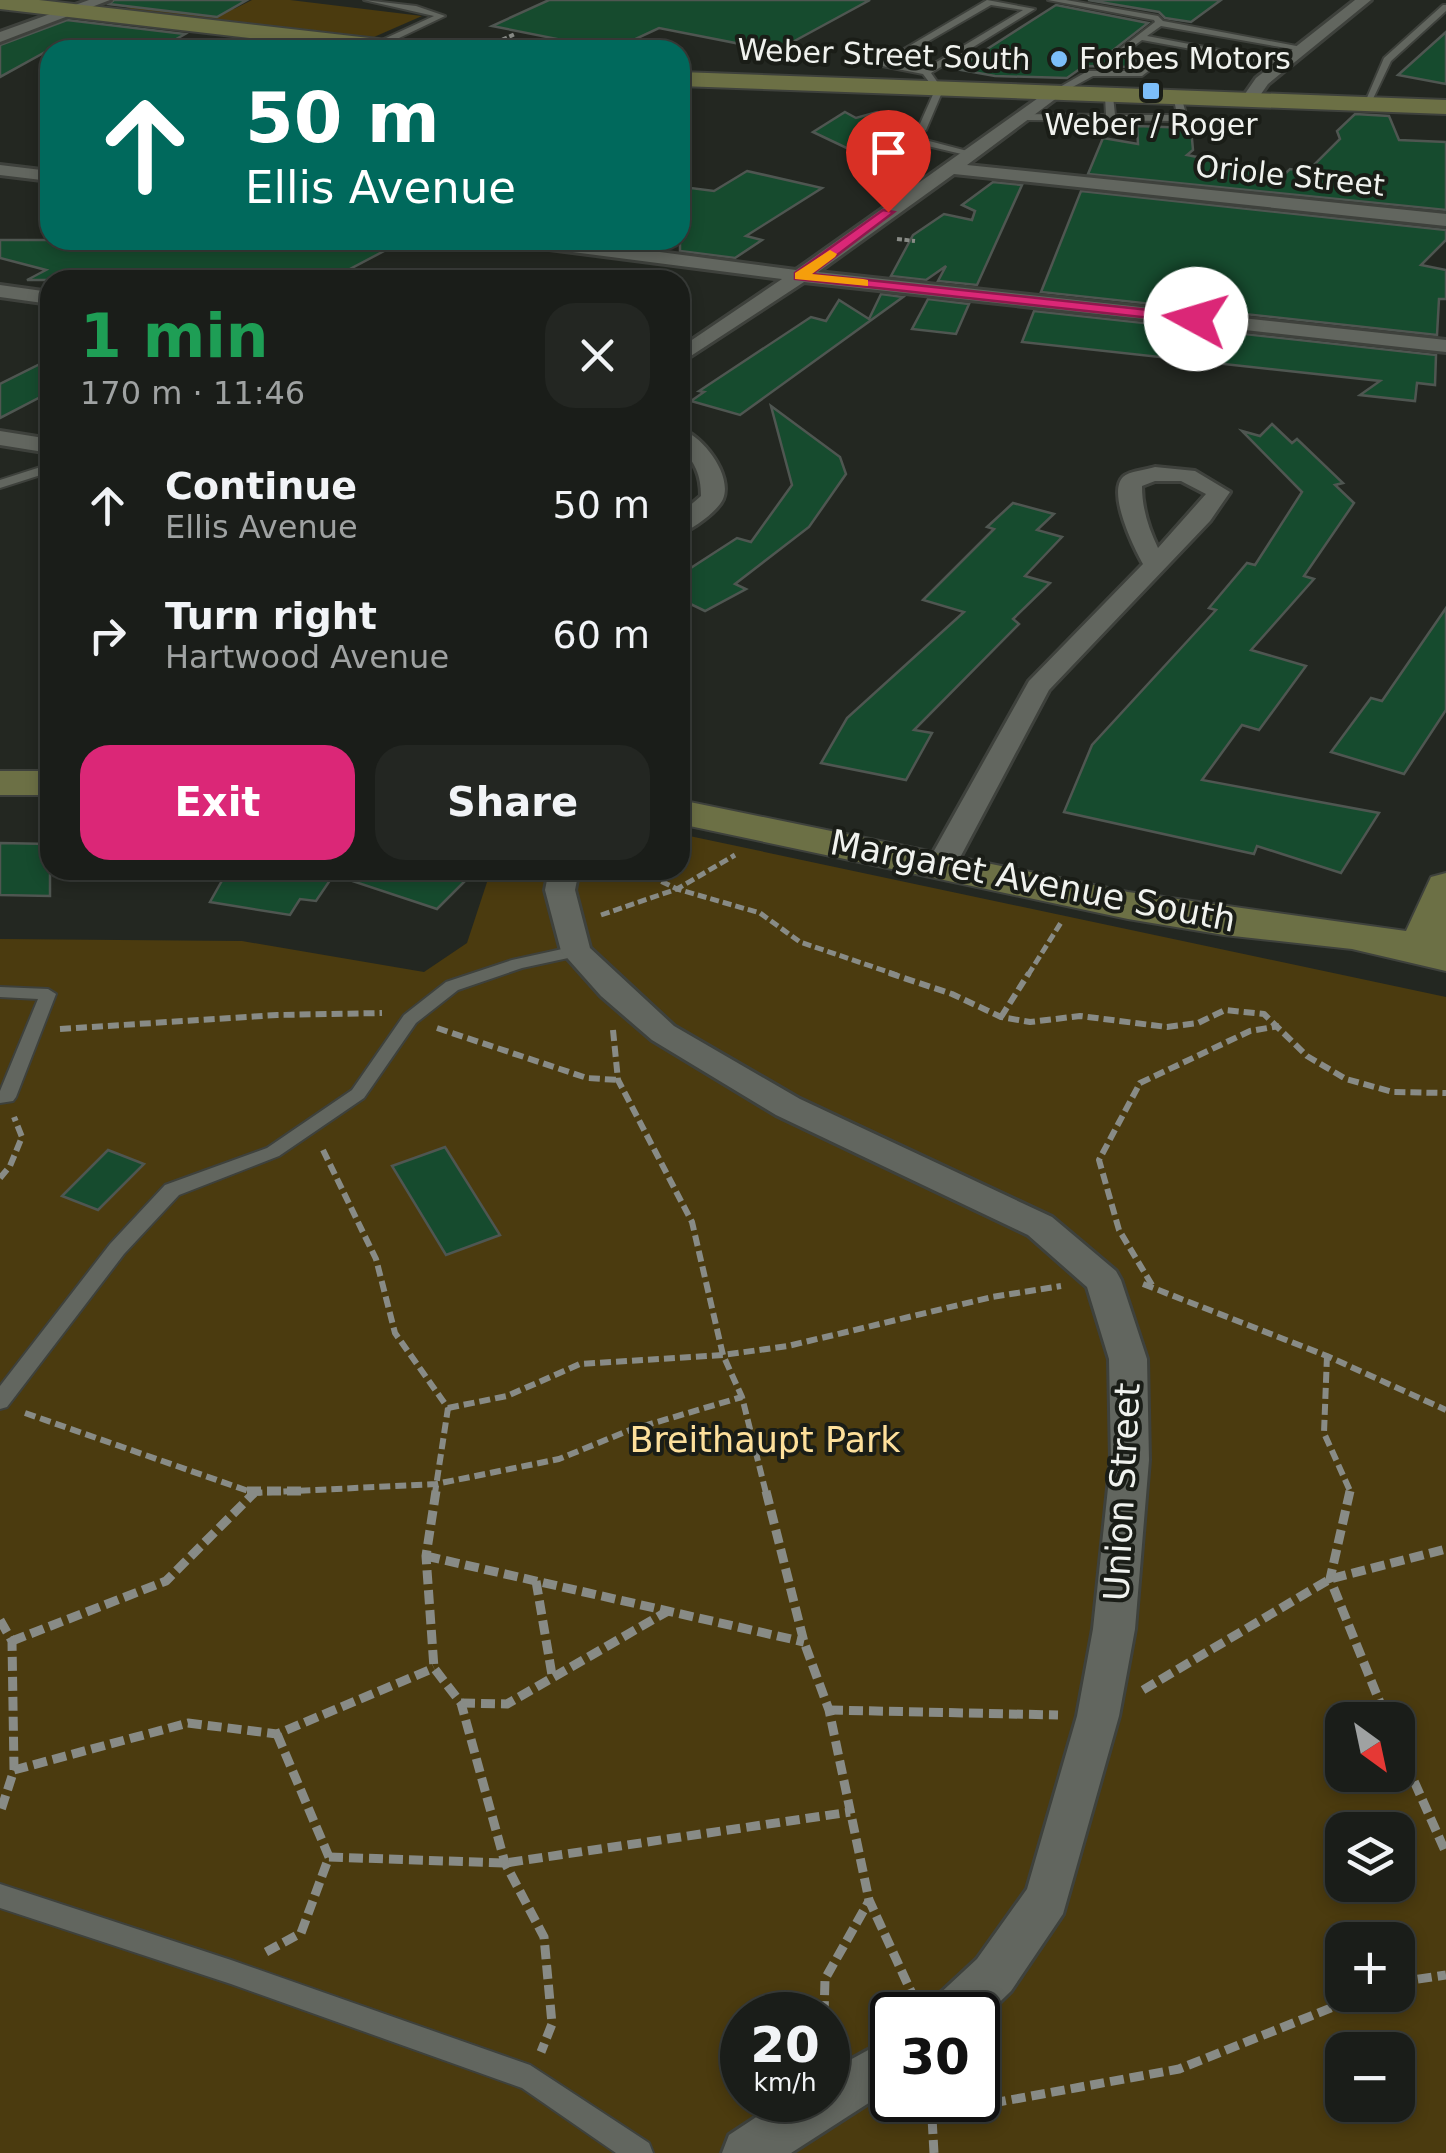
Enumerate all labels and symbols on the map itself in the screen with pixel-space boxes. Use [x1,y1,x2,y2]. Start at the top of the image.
street label: Weber Street South [737,32,1031,77]
place label: Forbes Motors [1079,41,1291,76]
marker: Forbes Motors [1048,48,1070,70]
marker: Weber / Roger [1140,80,1162,102]
place label: Weber / Roger [1044,107,1258,142]
pin [846,110,931,213]
street label: Oriole Street [1194,148,1387,203]
position arrow [1144,267,1248,371]
street label: Margaret Avenue South [827,822,1239,940]
street label: Union Street [1096,1382,1148,1602]
park label: Breithaupt Park [629,1420,901,1460]
north arrow [1325,1702,1415,1792]
speed limit sign: 30 [870,1992,1000,2122]

